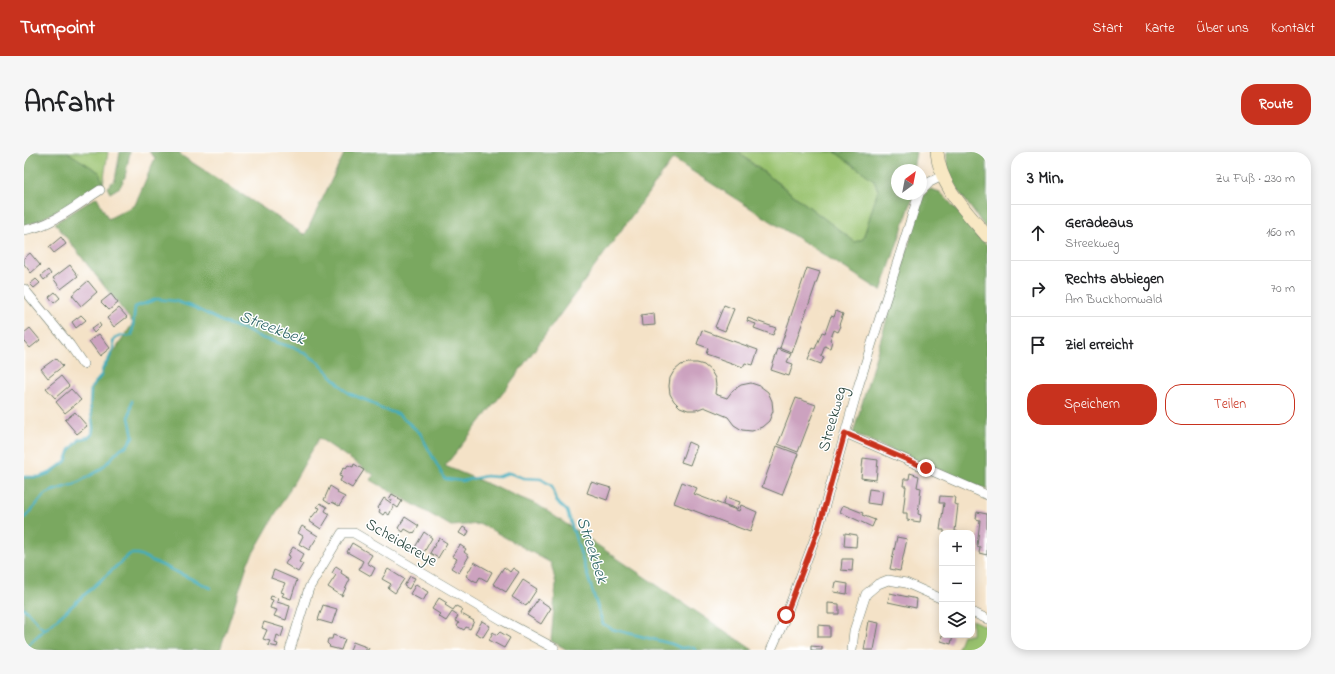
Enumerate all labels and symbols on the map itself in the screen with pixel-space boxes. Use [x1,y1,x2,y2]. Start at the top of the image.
north arrow [891,164,927,200]
water label: Streekbek [235,304,310,353]
street label: Streekweg [812,384,854,454]
route end [917,459,935,477]
street label: Scheidereye [361,513,442,574]
water label: Streekbek [570,514,615,588]
route start [777,606,795,624]

